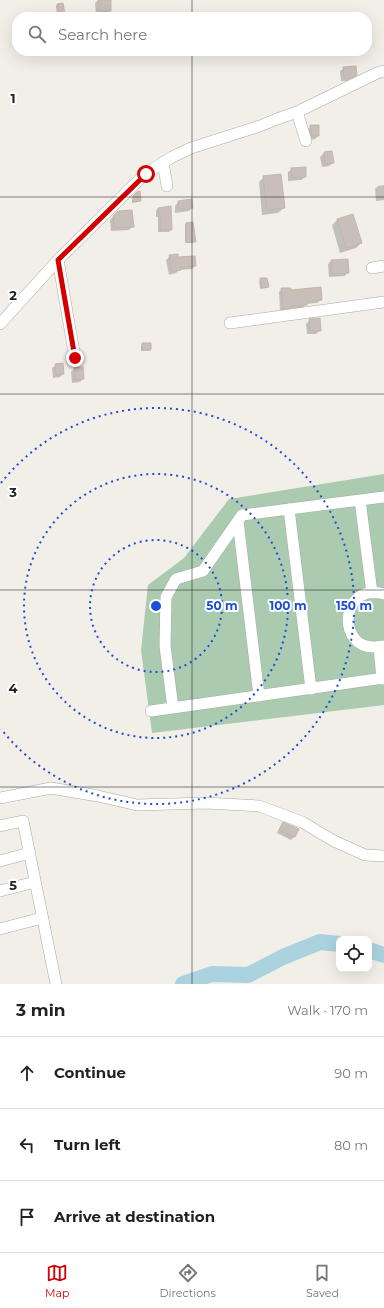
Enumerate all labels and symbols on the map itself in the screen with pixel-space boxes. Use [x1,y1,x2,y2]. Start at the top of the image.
text: 1 [10,90,16,106]
route start [137,165,155,183]
text: 2 [9,287,17,303]
route end [66,349,84,367]
text: 3 [8,484,17,500]
text: 50 m [206,598,238,613]
text: 100 m [270,598,306,613]
text: 150 m [336,598,372,613]
centre of rings [149,599,163,613]
text: 4 [9,680,18,696]
text: 5 [9,877,17,893]

